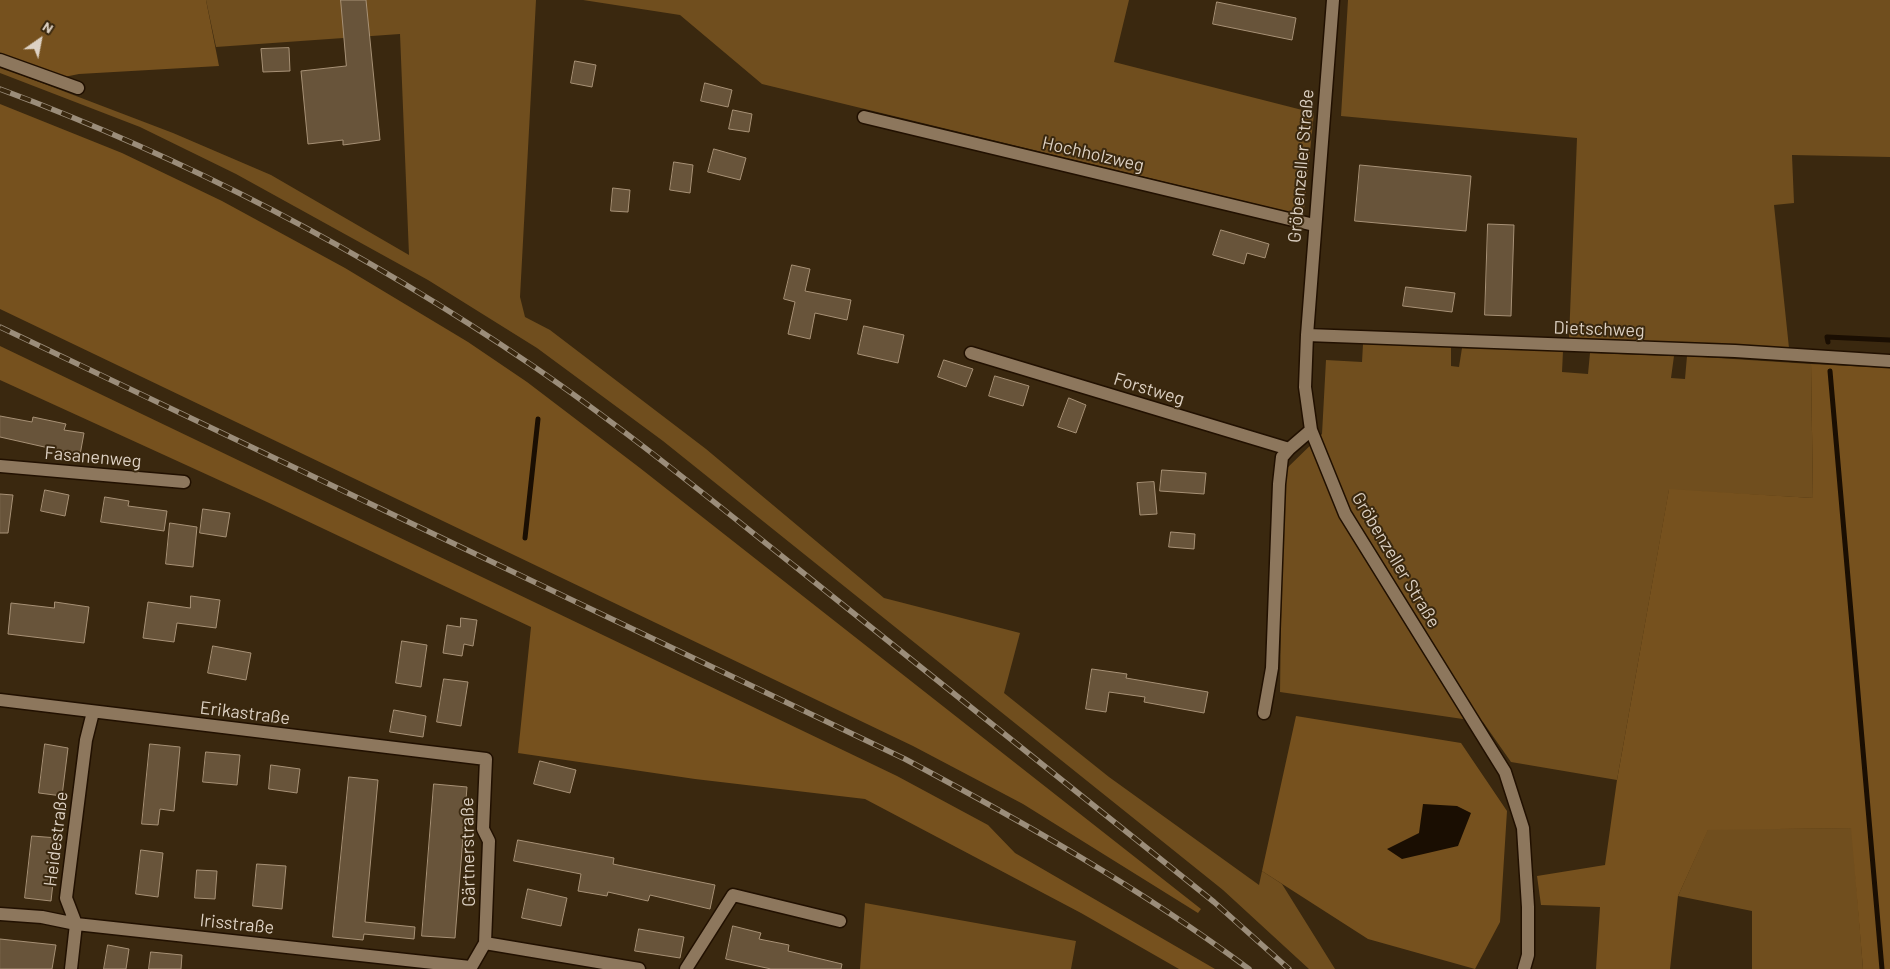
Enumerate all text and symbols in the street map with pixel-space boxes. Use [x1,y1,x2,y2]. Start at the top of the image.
north arrow [15,15,65,65]
text: N [40,17,57,37]
street label: Gröbenzeller Straße [1284,88,1318,244]
street label: Hochholzweg [1040,132,1146,176]
street label: Dietschweg [1553,317,1645,341]
street label: Forstweg [1111,368,1187,410]
street label: Fasanenweg [44,442,142,472]
street label: Gröbenzeller Straße [1347,488,1445,632]
street label: Erikastraße [199,697,291,729]
street label: Heidestraße [39,790,73,888]
street label: Gärtnerstraße [456,797,480,907]
street label: Irisstraße [199,909,275,939]

